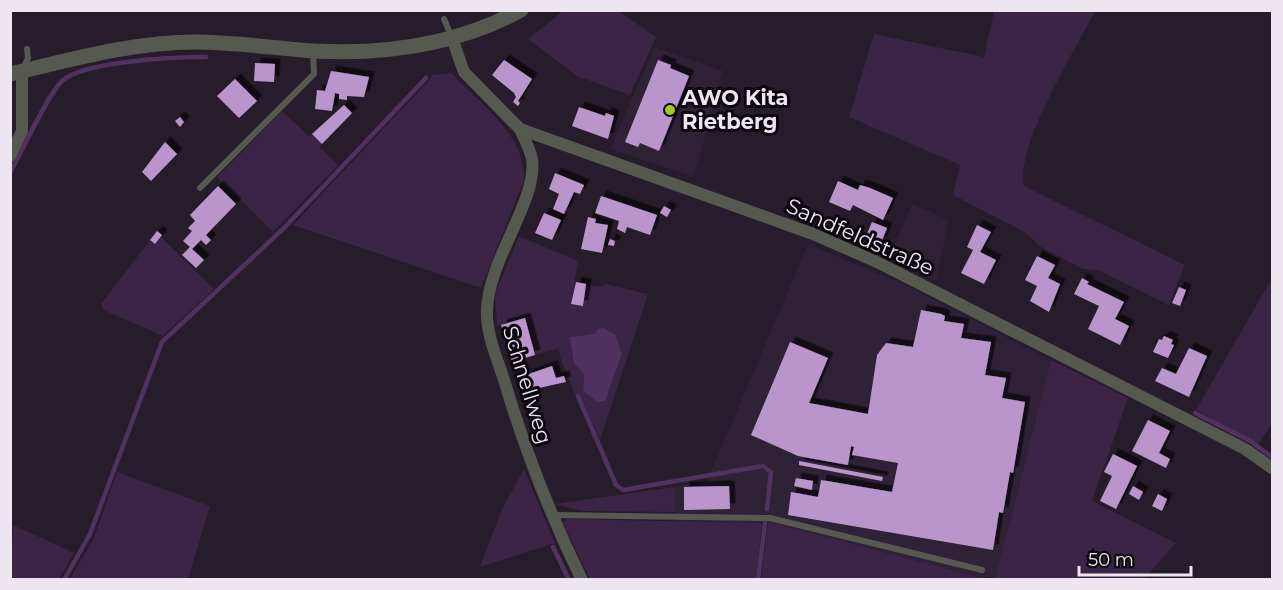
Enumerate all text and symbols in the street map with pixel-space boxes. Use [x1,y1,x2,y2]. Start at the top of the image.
place label: AWO Kita Rietberg [681,85,788,134]
marker: AWO Kita Rietberg [663,103,677,117]
street label: Sandfeldstraße [783,193,938,280]
street label: Schnellweg [498,323,557,447]
scale bar [1079,539,1192,577]
text: 50 m [1088,549,1134,571]

